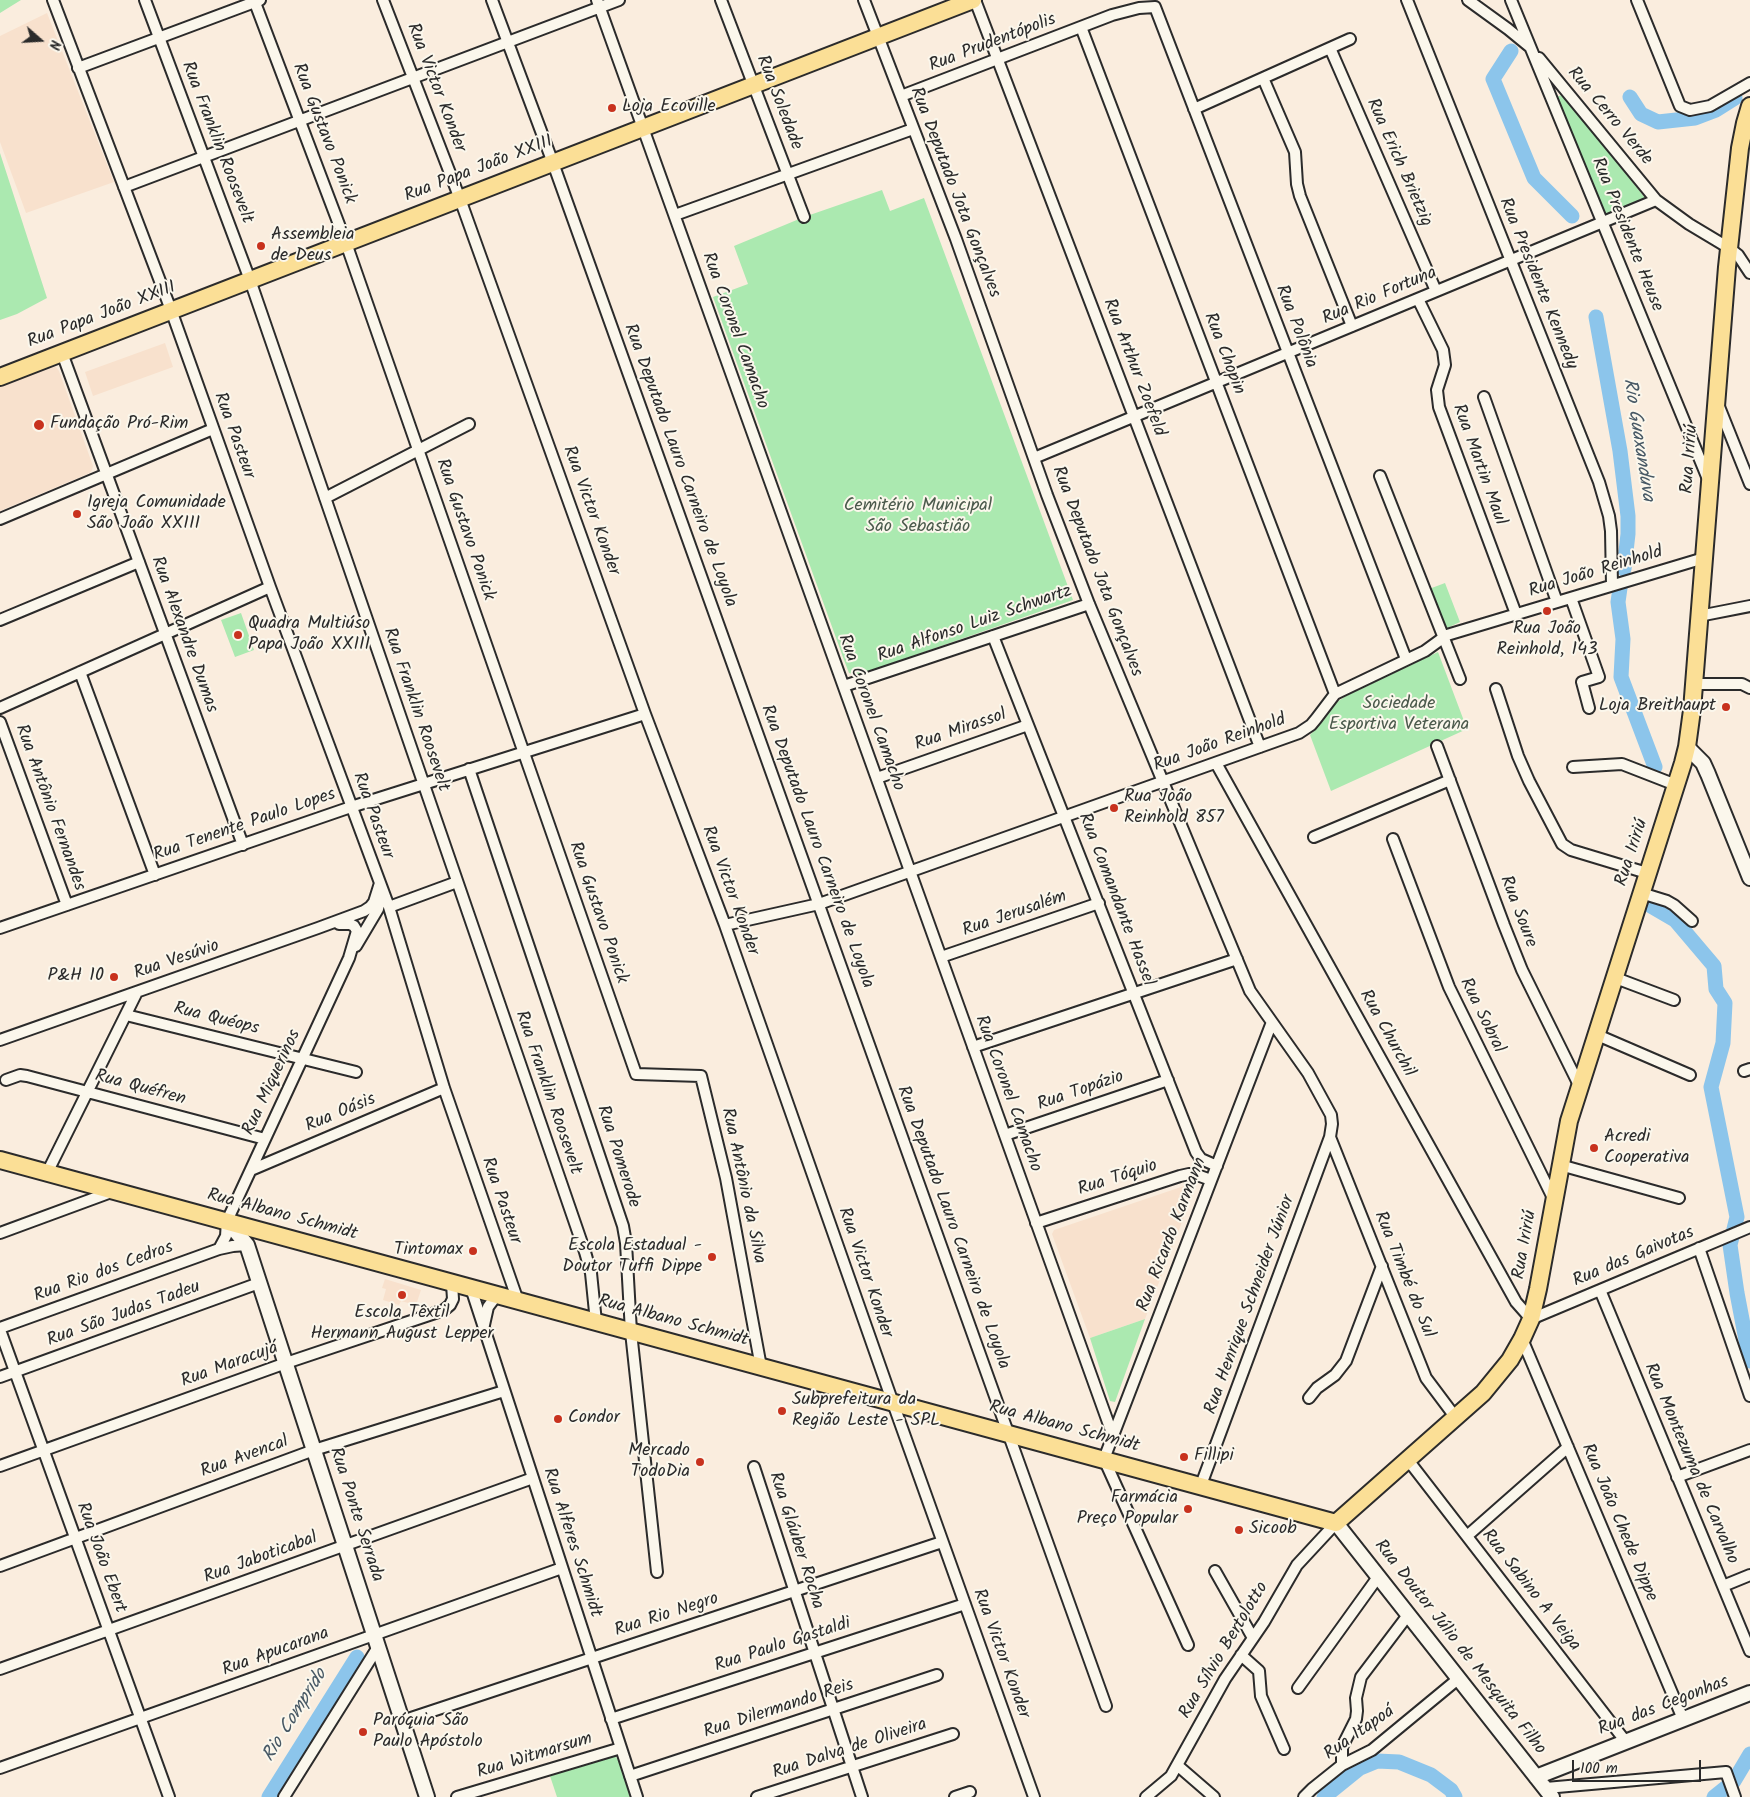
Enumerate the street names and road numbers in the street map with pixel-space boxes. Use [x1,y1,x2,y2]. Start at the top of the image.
street label: Rua Prudentópolis [927,10,1059,78]
street label: Rua Victor Konder [400,20,470,156]
street label: Rua Soledade [750,53,806,153]
street label: Rua Franklin Roosevelt [175,59,257,227]
street label: Rua Gustavo Ponick [286,61,360,207]
street label: Rua Cerro Verde [1562,63,1656,171]
street label: Rua Deputado Jota Gonçalves [904,85,1004,301]
street label: Rua Erich Brietzig [1360,96,1436,230]
street label: Rua Papa João XXIII [402,132,556,208]
street label: Rua Presidente Heuse [1585,155,1667,315]
street label: Rua Presidente Kennedy [1493,195,1581,373]
street label: Rua Coronel Camacho [696,250,772,412]
street label: Rua Rio Fortuna [1320,263,1440,331]
street label: Rua Papa João XXIII [25,278,179,354]
street label: Rua Polônia [1269,282,1321,372]
street label: Rua Arthur Zoefeld [1097,296,1169,440]
street label: Rua Chopin [1198,310,1248,398]
street label: Rua Deputado Lauro Carneiro de Loyola [618,321,740,611]
street label: Rua Pasteur [207,390,259,482]
street label: Rua Martin Maul [1446,402,1510,528]
street label: Rua Iririú [1678,424,1704,494]
street label: Rua Victor Konder [557,443,623,579]
street label: Rua Gustavo Ponick [430,456,498,604]
street label: Rua Deputado Jota Gonçalves [1046,464,1146,680]
street label: Rua João Reinhold [1526,542,1666,604]
street label: Rua Alexandre Dumas [145,554,221,716]
street label: Rua Alfonso Luiz Schwartz [875,582,1075,668]
street label: Rua Franklin Roosevelt [377,625,453,795]
street label: Rua Coronel Camacho [832,632,908,794]
street label: Rua Deputado Lauro Carneiro de Loyola [755,702,877,992]
street label: Rua Mirassol [912,705,1010,757]
street label: Rua João Reinhold [1151,710,1289,778]
street label: Rua Antônio Fernandes [9,722,89,894]
street label: Rua Pasteur [346,770,398,862]
street label: Rua Tenente Paulo Lopes [151,785,339,867]
street label: Rua Comandante Hassel [1072,810,1158,990]
street label: Rua Iririú [1612,817,1654,889]
street label: Rua Victor Konder [696,823,762,959]
street label: Rua Gustavo Ponick [563,839,631,987]
street label: Rua Soure [1493,873,1541,951]
street label: Rua Jerusalém [960,887,1070,943]
street label: Rua Vesúvio [131,936,223,986]
street label: Rua Sobral [1454,975,1508,1057]
street label: Rua Churchil [1353,987,1419,1081]
street label: Rua Quéops [171,999,261,1041]
street label: Rua Franklin Roosevelt [509,1008,585,1178]
street label: Rua Coronel Camacho [969,1013,1045,1175]
street label: Rua Miquerinos [239,1027,307,1139]
street label: Rua Quéfren [92,1066,188,1112]
street label: Rua Topázio [1035,1067,1127,1117]
street label: Rua Deputado Lauro Carneiro de Loyola [891,1083,1013,1373]
street label: Rua Oásis [303,1090,379,1138]
street label: Rua Pomerode [590,1103,644,1211]
street label: Rua Antônio da Silva [715,1106,769,1266]
street label: Rua Pasteur [475,1155,525,1247]
street label: Rua Ricardo Karmann [1134,1155,1212,1315]
street label: Rua Tóquio [1076,1156,1160,1202]
street label: Rua Albano Schmidt [204,1186,360,1246]
street label: Rua Henrique Schneider Júnior [1201,1192,1301,1418]
street label: Rua Victor Konder [832,1205,896,1341]
street label: Rua Timbé do Sul [1368,1209,1438,1341]
street label: Rua Iririú [1509,1209,1543,1281]
street label: Rua das Gaivotas [1570,1223,1698,1293]
street label: Rua Rio dos Cedros [31,1238,177,1308]
street label: Rua São Judas Tadeu [44,1277,204,1353]
street label: Rua Albano Schmidt [595,1292,751,1352]
street label: Rua Maracujá [179,1338,281,1394]
street label: Rua Montezuma de Carvalho [1638,1360,1742,1568]
street label: Rua Albano Schmidt [986,1398,1142,1458]
street label: Rua Avencal [198,1432,292,1484]
street label: Rua João Chede Dippe [1575,1441,1661,1605]
street label: Rua Ponte Serrada [323,1445,387,1585]
street label: Rua Alferes Schmidt [537,1466,605,1620]
street label: Rua Gláuber Rocha [763,1470,827,1612]
street label: Rua João Ebert [70,1500,130,1616]
street label: Rua Sabino A Veiga [1476,1526,1584,1656]
street label: Rua Jaboticabal [201,1528,321,1590]
street label: Rua Doutor Júlio de Mesquita Filho [1368,1536,1550,1760]
street label: Rua Sílvio Bertolotto [1176,1579,1274,1723]
street label: Rua Victor Konder [967,1586,1033,1722]
street label: Rua Rio Negro [612,1589,722,1643]
street label: Rua Paulo Gastaldi [712,1614,854,1678]
street label: Rua Apucarana [220,1624,332,1682]
street label: Rua das Cegonhas [1596,1672,1732,1742]
street label: Rua Dilermando Reis [701,1676,857,1744]
street label: Rua Itapoá [1321,1702,1399,1766]
street label: Rua Dalva de Oliveira [770,1715,930,1785]
street label: Rua Witmarsum [475,1729,595,1785]

